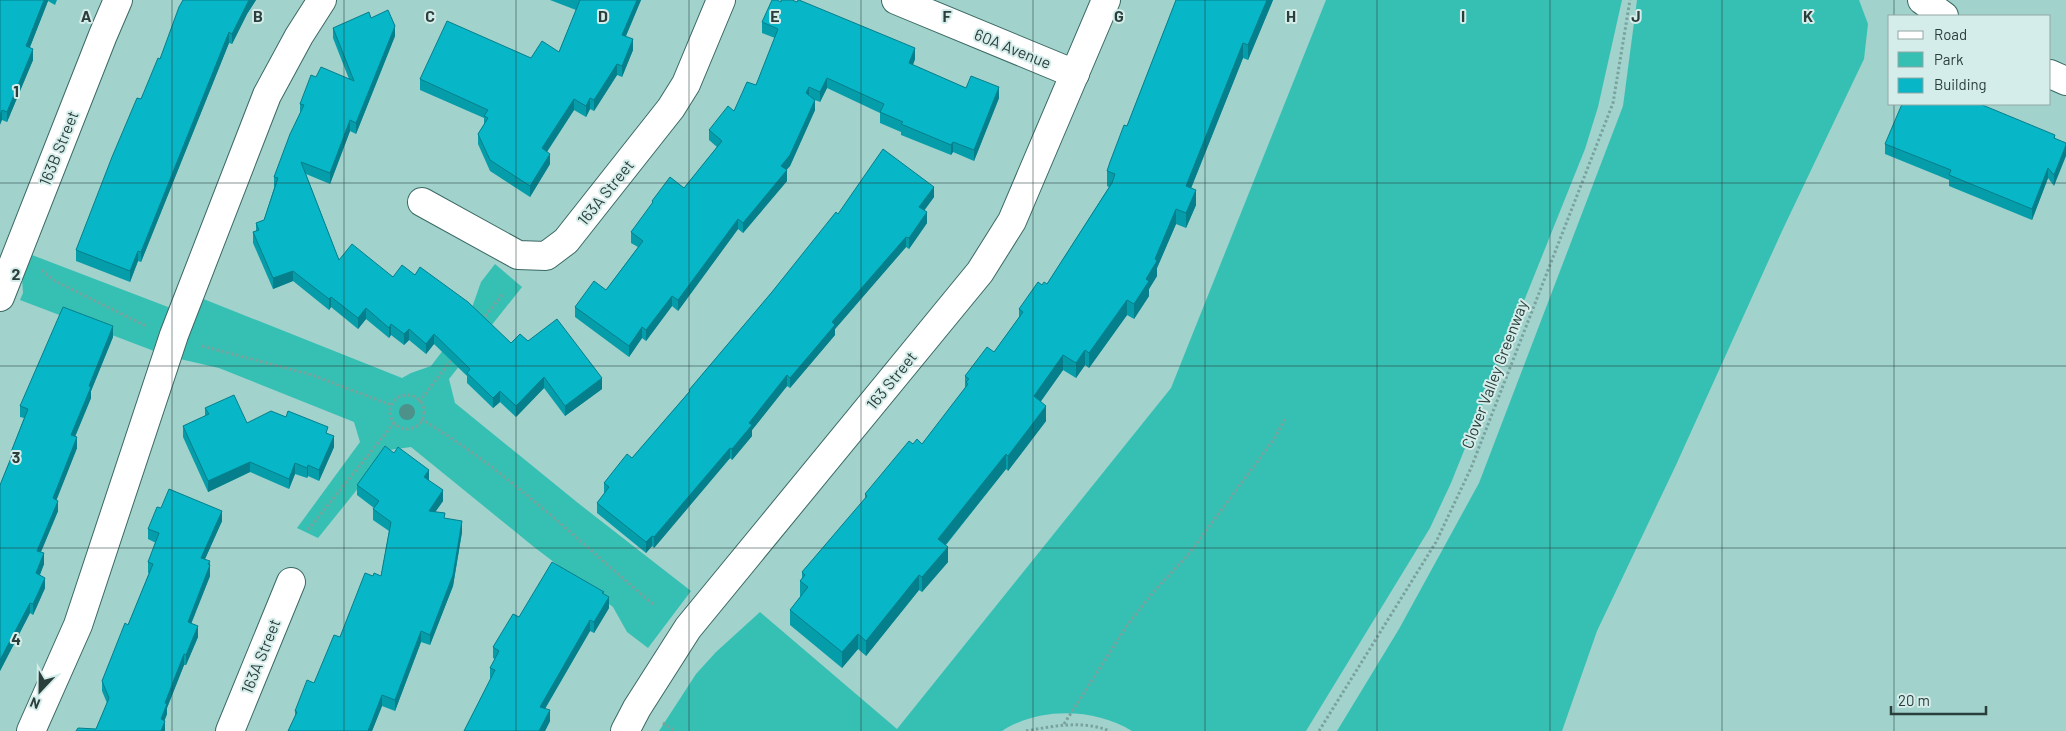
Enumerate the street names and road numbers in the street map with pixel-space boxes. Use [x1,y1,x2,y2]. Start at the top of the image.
street label: 60A Avenue [972,24,1054,72]
street label: 163B Street [34,108,82,188]
street label: 163A Street [573,155,637,229]
street label: Clover Valley Greenway [1457,296,1531,451]
street label: 163 Street [862,347,920,413]
street label: 163A Street [236,616,284,696]

